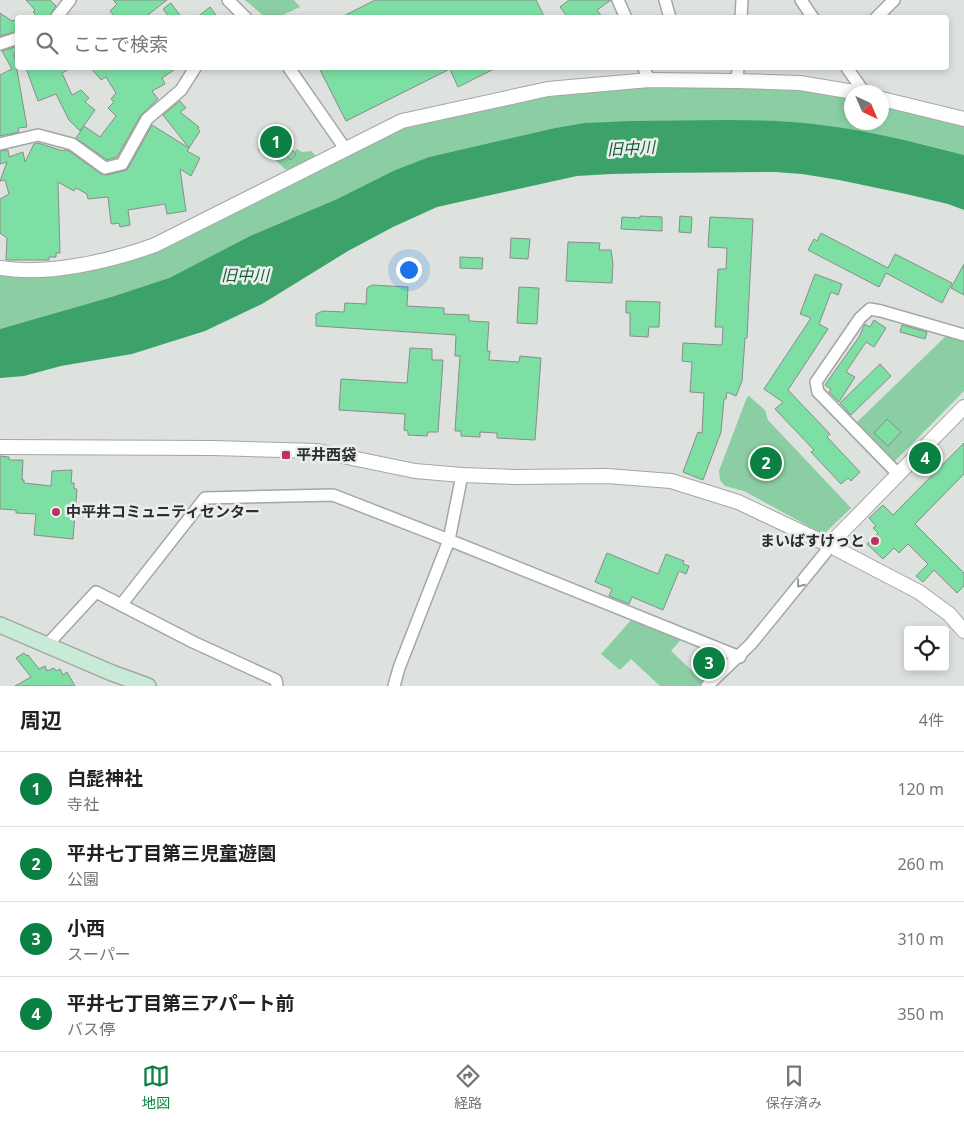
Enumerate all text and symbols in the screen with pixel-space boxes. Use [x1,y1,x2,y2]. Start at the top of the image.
search box [15,15,949,70]
icon: search [33,29,61,57]
text: ここで検索 [73,31,168,57]
north arrow [844,85,889,130]
pin: 1 [260,123,292,161]
water label: 旧中川 [606,136,658,160]
your location [396,257,422,283]
water label: 旧中川 [221,264,271,286]
pin: 4 [909,439,941,477]
place label: 平井西袋 [296,444,356,464]
pin: 2 [750,444,782,482]
marker: 平井西袋 [280,449,292,461]
place label: 中平井コミュニティセンター [66,501,260,521]
marker: 中平井コミュニティセンター [50,506,62,518]
place label: まいばすけっと [760,530,865,550]
marker: まいばすけっと [869,535,881,547]
one-way arrow [796,579,805,588]
map controls [904,626,949,671]
button: locate [904,626,949,671]
pin: 3 [693,644,725,682]
text: 周辺 [20,706,62,734]
text: 4件 [919,709,944,731]
text: 白髭神社 [67,765,143,791]
text: 1 [31,778,41,800]
text: 120 m [897,778,944,800]
text: 寺社 [67,793,99,815]
text: 平井七丁目第三児童遊園 [67,840,276,866]
text: 2 [31,853,41,875]
text: 260 m [897,853,944,875]
text: 公園 [67,868,99,890]
text: 小西 [67,915,105,941]
text: 3 [31,928,41,950]
text: 310 m [897,928,944,950]
text: スーパー [67,943,131,965]
text: 平井七丁目第三アパート前 [67,990,295,1016]
text: 4 [31,1003,41,1025]
text: 350 m [897,1003,944,1025]
text: バス停 [67,1018,115,1040]
tab: 地図 [142,1062,170,1112]
tab: 経路 [454,1062,482,1112]
tab: 保存済み [766,1062,822,1112]

